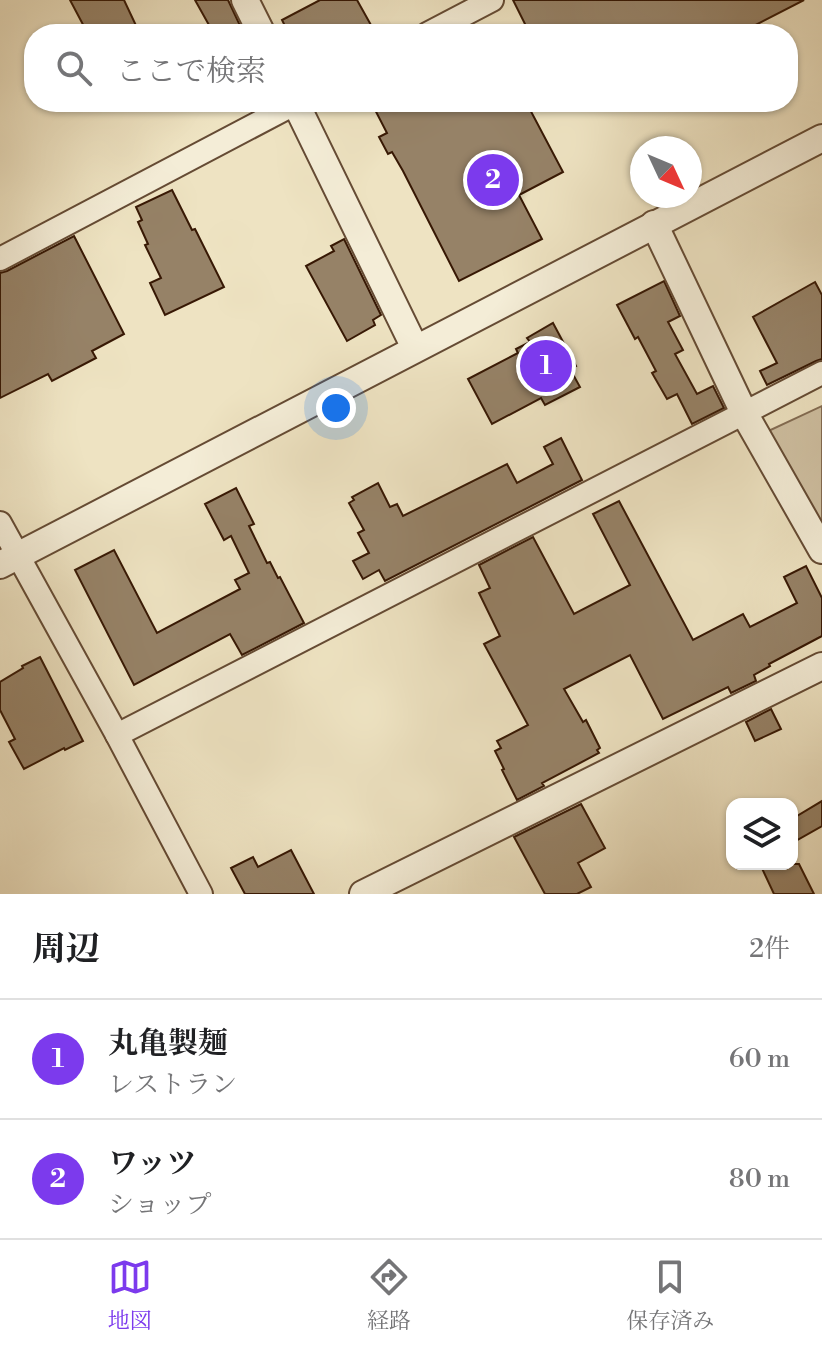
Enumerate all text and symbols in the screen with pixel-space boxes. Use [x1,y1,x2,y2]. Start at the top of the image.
search box [24,24,798,112]
icon: search [52,46,96,90]
text: ここで検索 [116,53,266,91]
north arrow [630,136,702,208]
pin: 2 [467,150,519,210]
pin: 1 [520,336,572,396]
your location [316,388,356,428]
map controls [726,798,798,870]
button: layers [726,798,798,870]
text: 周辺 [32,929,100,971]
text: 2件 [749,933,790,965]
text: 丸亀製麺 [108,1025,228,1063]
text: 1 [52,1043,64,1075]
text: 60 m [729,1043,790,1075]
text: レストラン [108,1069,237,1101]
text: ワッツ [108,1145,197,1183]
text: 2 [50,1163,66,1195]
text: 80 m [729,1163,790,1195]
text: ショップ [108,1189,211,1221]
tab: 地図 [108,1255,152,1335]
tab: 経路 [367,1255,411,1335]
tab: 保存済み [626,1255,714,1335]

